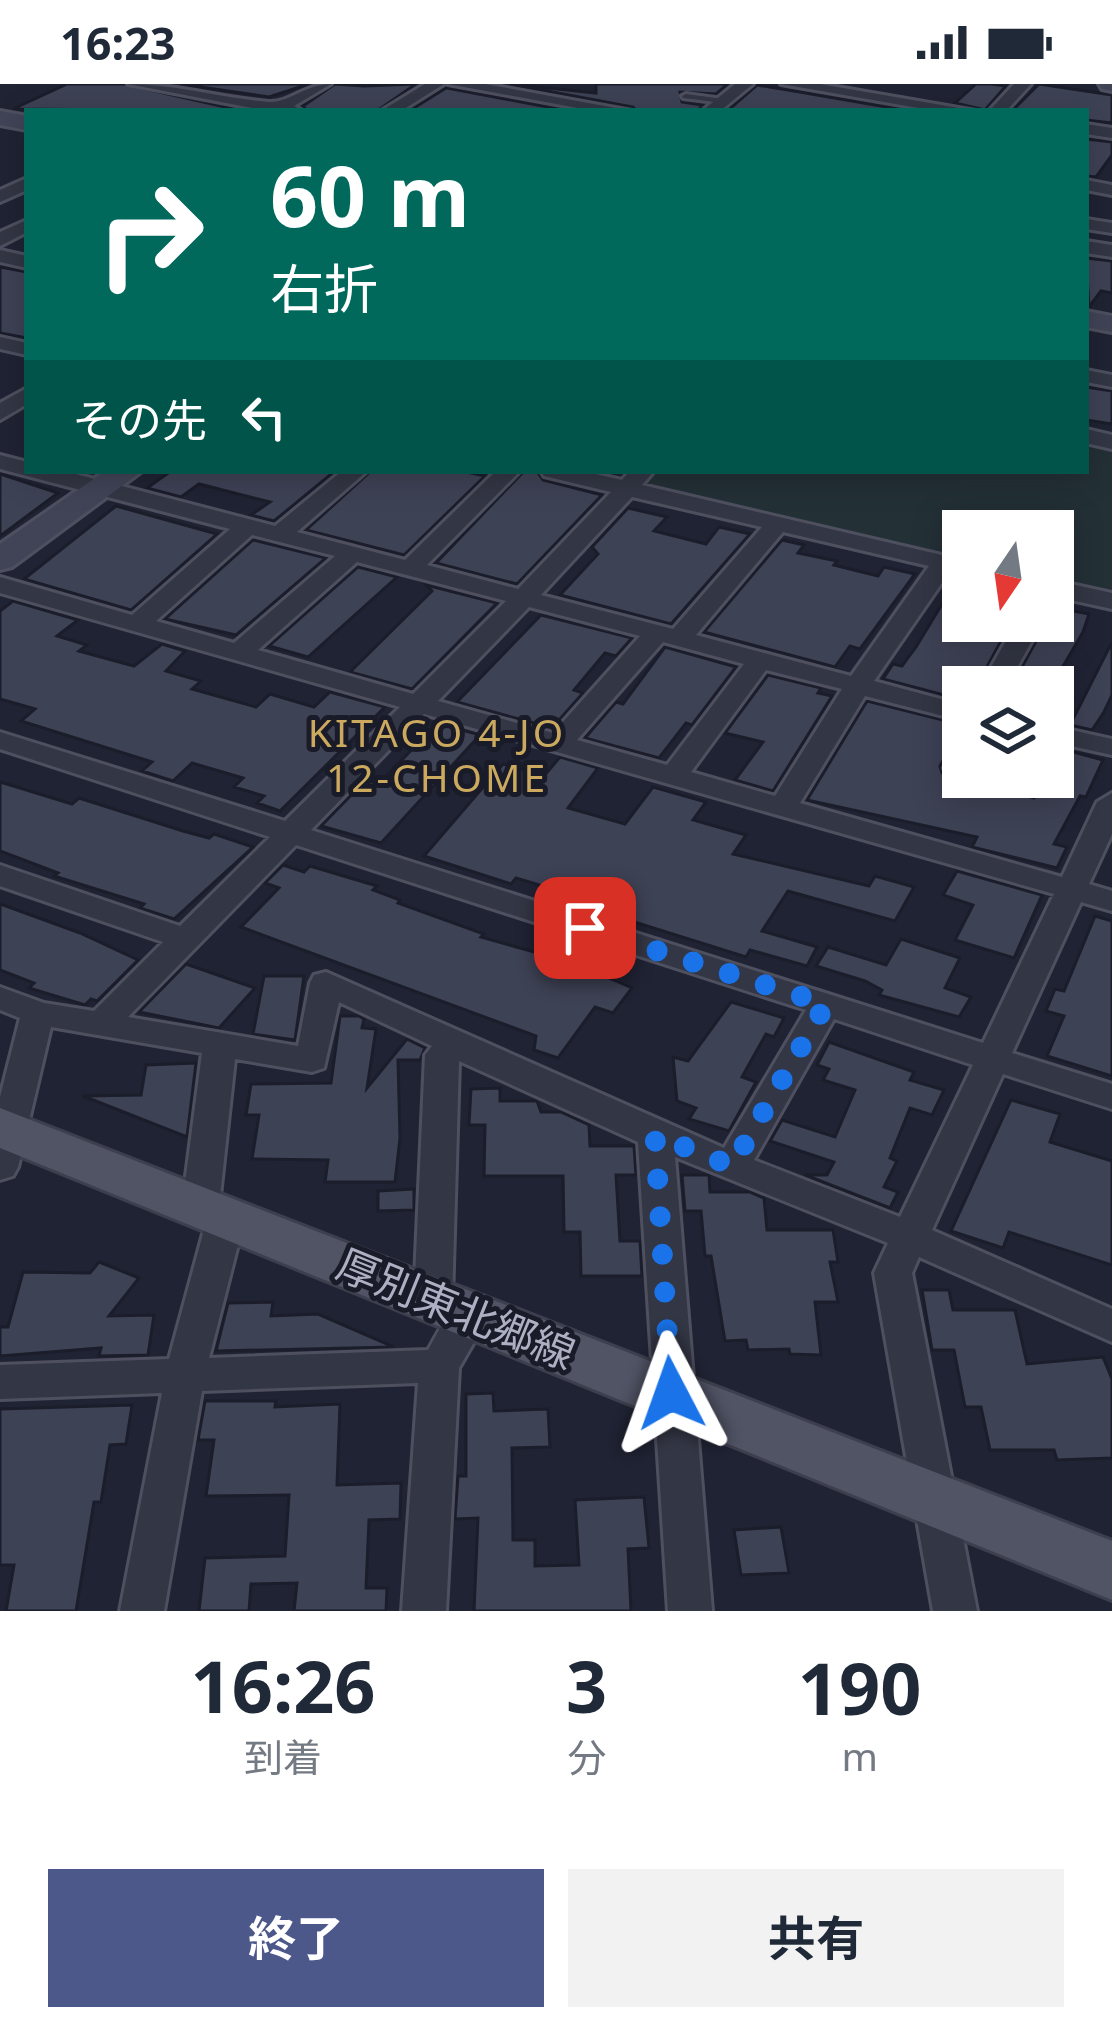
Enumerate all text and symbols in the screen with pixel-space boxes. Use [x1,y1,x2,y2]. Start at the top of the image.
text: 16:23 [60,12,176,73]
text: 60 m [270,137,470,252]
icon: right [72,156,228,312]
text: 右折 [270,251,378,325]
icon: left [231,384,297,450]
text: その先 [72,389,207,450]
north arrow [942,510,1074,642]
map controls [942,510,1074,798]
button: layers [942,666,1074,798]
district label: KITAGO 4-JO 12-CHOME [308,705,566,803]
pin [534,877,636,979]
icon: arrive [552,895,618,961]
street label: 厚別東北郷線 [329,1234,584,1381]
position arrow [608,1330,734,1456]
text: 16:26 [191,1636,376,1734]
text: 3 [566,1636,607,1734]
text: 190 [798,1638,921,1736]
text: m [841,1729,878,1782]
text: 到着 [244,1730,322,1783]
text: 分 [567,1730,606,1783]
button: 終了 [48,1869,544,2007]
button: 共有 [568,1869,1064,2007]

